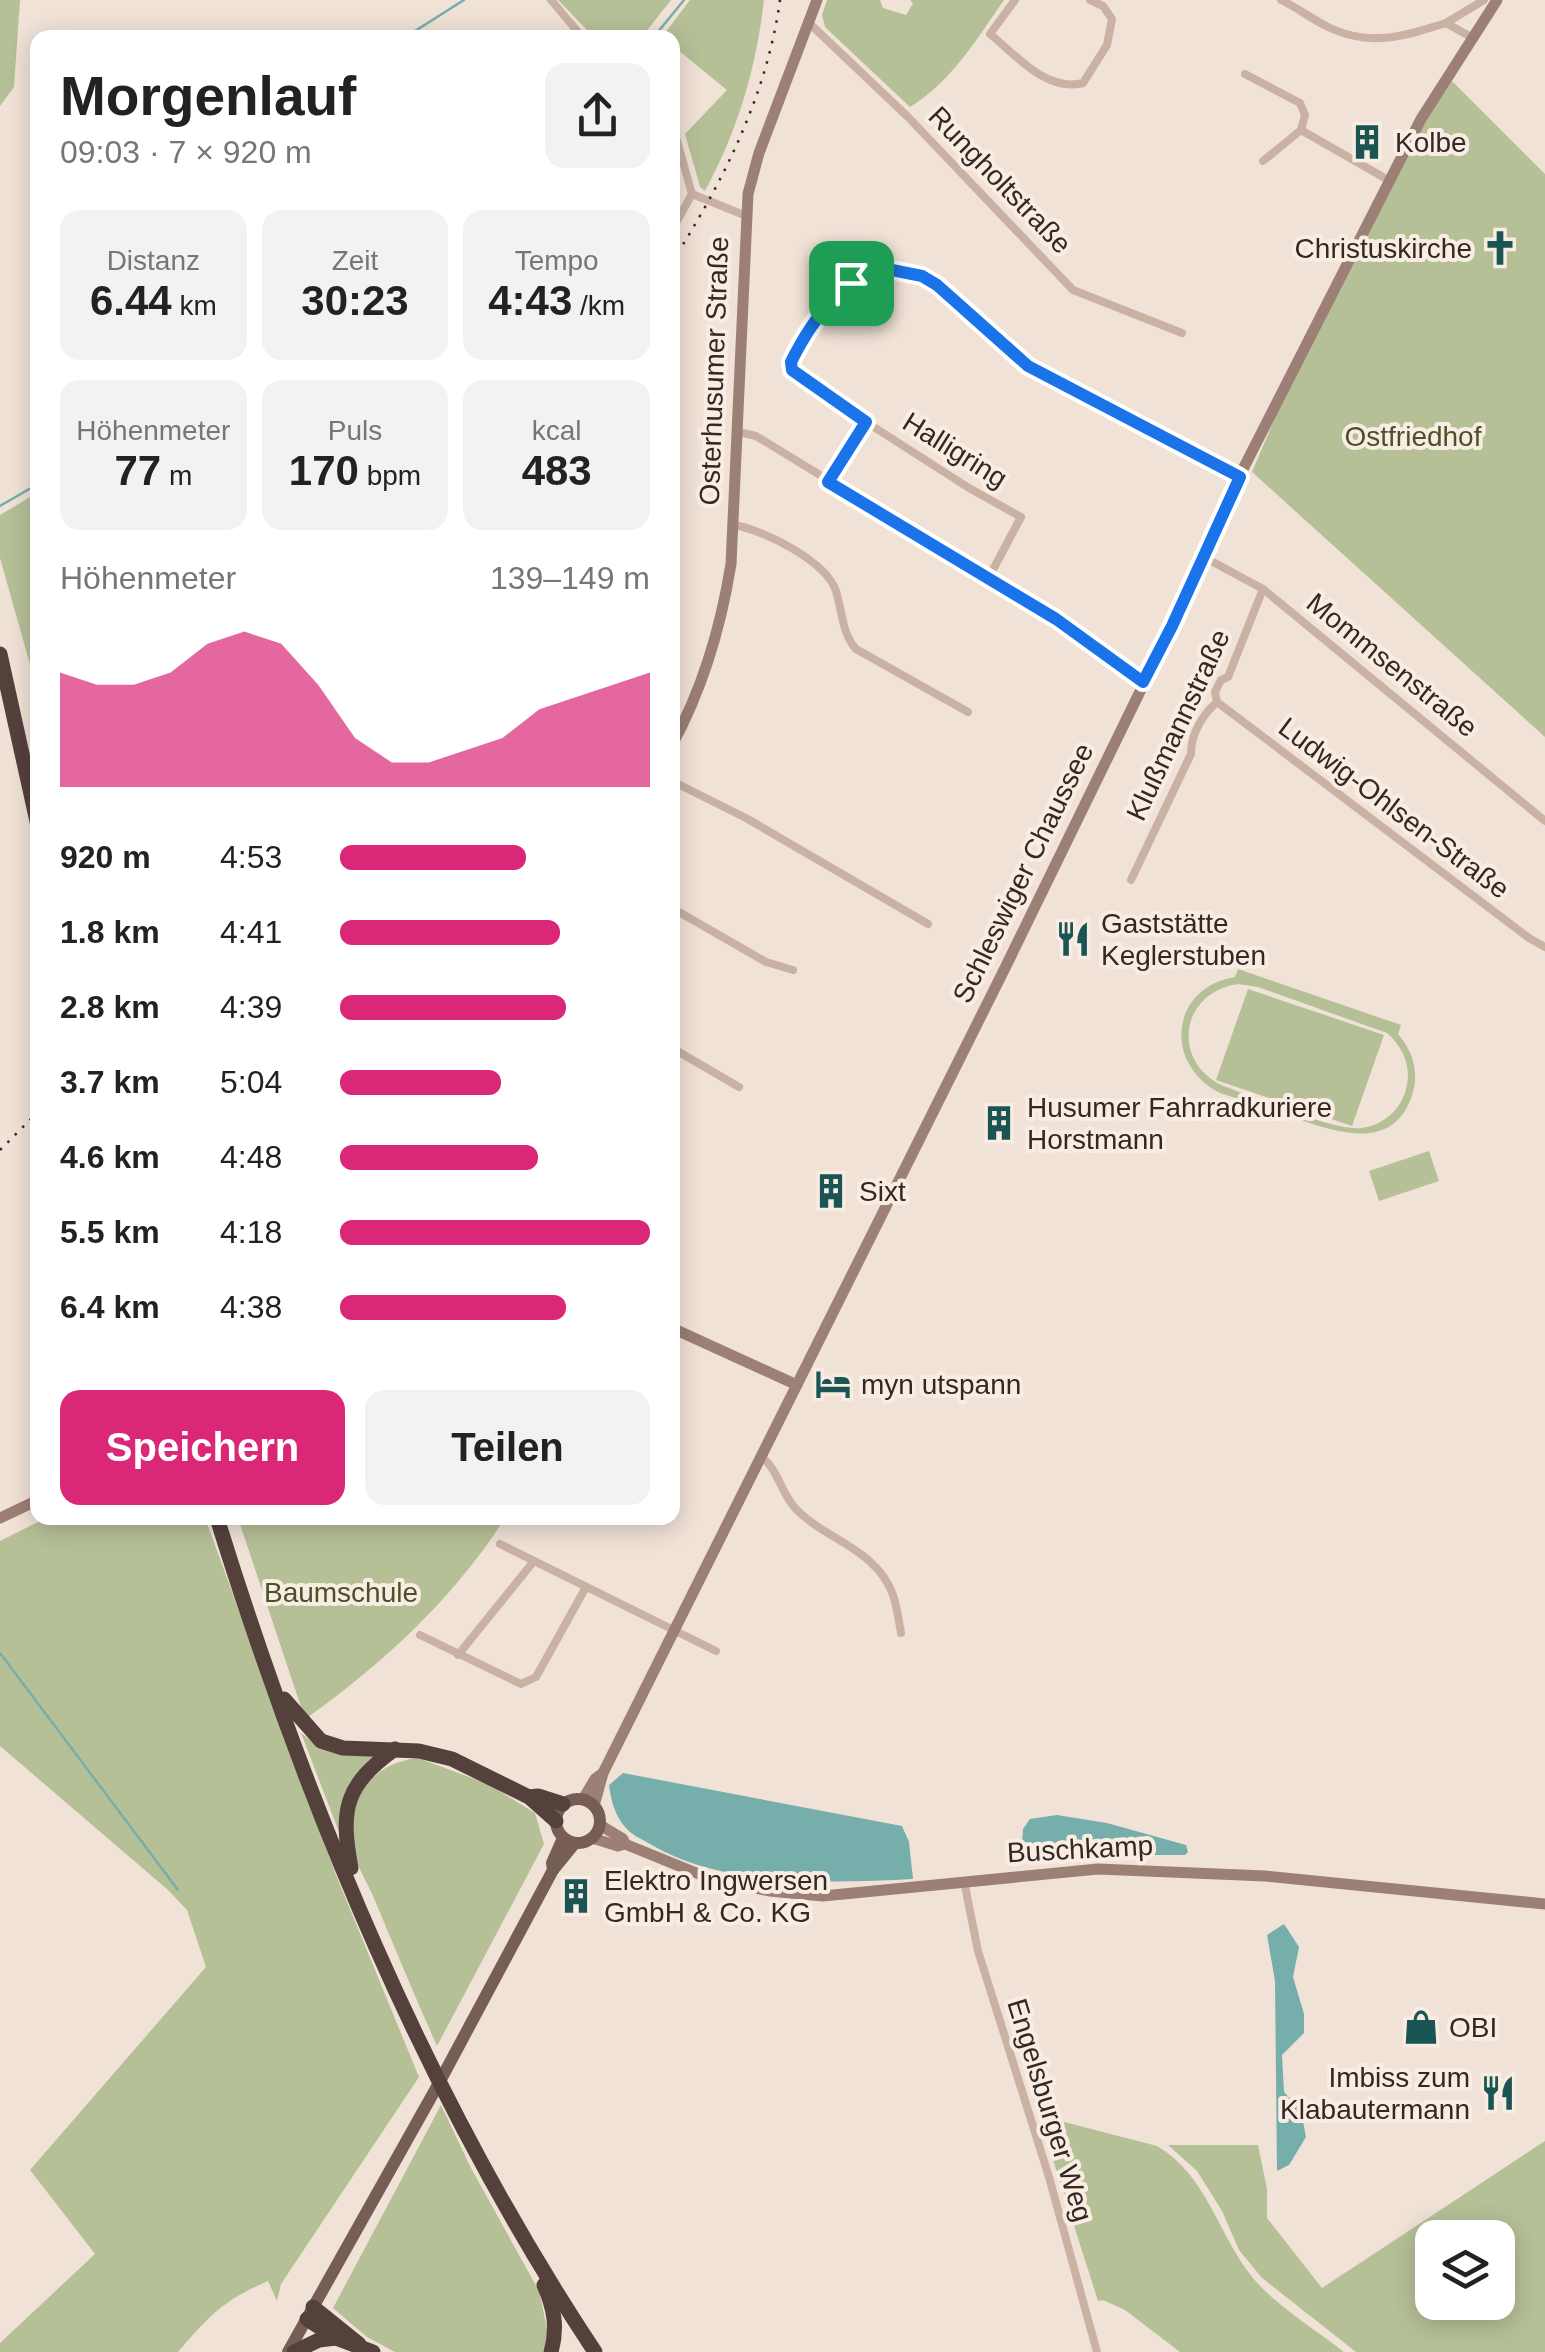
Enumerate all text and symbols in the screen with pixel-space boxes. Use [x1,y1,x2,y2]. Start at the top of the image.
button: share [545,63,650,168]
text: Morgenlauf [60,65,356,127]
street label: Rungholtstraße [922,100,1078,260]
building icon: Kolbe [1348,123,1386,161]
place label: Kolbe [1395,127,1467,158]
text: 09:03 · 7 × 920 m [60,134,312,170]
church icon: Christuskirche [1481,229,1519,267]
place label: Christuskirche [1295,233,1472,264]
street label: Osterhusumer Straße [694,236,734,506]
pin [809,241,894,326]
text: Distanz [107,245,200,276]
text: Zeit [332,245,378,276]
text: Tempo [515,245,599,276]
icon: arrive [824,256,879,311]
text: 6.44 [90,277,172,324]
text: 30:23 [301,277,409,324]
text: 4:43 [488,277,572,324]
text: km [172,290,217,321]
text: /km [572,290,625,321]
street label: Halligring [897,406,1013,494]
text: Höhenmeter [76,415,230,446]
text: Puls [328,415,382,446]
text: kcal [532,415,582,446]
park label: Ostfriedhof [1345,421,1482,452]
text: 77 [114,447,161,494]
text: 170 [289,447,359,494]
text: 483 [522,447,592,494]
text: m [161,460,192,491]
text: bpm [359,460,421,491]
text: Höhenmeter [60,560,236,596]
text: 139–149 m [490,560,650,596]
street label: Mommsenstraße [1301,587,1483,743]
street label: Klußmannstraße [1120,625,1236,825]
street label: Ludwig-Ohlsen-Straße [1273,711,1515,905]
street label: Schleswiger Chaussee [947,738,1099,1008]
text: 920 m [60,839,151,875]
text: 4:53 [220,839,282,875]
place label: Gaststätte Keglerstuben [1101,908,1266,971]
text: 1.8 km [60,914,160,950]
text: 4:41 [220,914,282,950]
restaurant icon: Gaststätte Keglerstuben [1054,920,1092,958]
text: 2.8 km [60,989,160,1025]
text: 4:39 [220,989,282,1025]
text: 3.7 km [60,1064,160,1100]
text: 5:04 [220,1064,282,1100]
place label: Husumer Fahrradkuriere Horstmann [1027,1092,1332,1155]
building icon: Husumer Fahrradkuriere Horstmann [980,1104,1018,1142]
text: 4.6 km [60,1139,160,1175]
text: 4:48 [220,1139,282,1175]
building icon: Sixt [812,1172,850,1210]
place label: Sixt [859,1176,906,1207]
text: 5.5 km [60,1214,160,1250]
text: 4:18 [220,1214,282,1250]
text: 6.4 km [60,1289,160,1325]
text: 4:38 [220,1289,282,1325]
hotel icon: myn utspann [814,1365,852,1403]
place label: myn utspann [861,1369,1021,1400]
button: Speichern [60,1390,345,1505]
button: Teilen [365,1390,650,1505]
park label: Baumschule [264,1577,418,1608]
street label: Buschkamp [1006,1830,1154,1868]
place label: Elektro Ingwersen GmbH & Co. KG [604,1865,828,1928]
building icon: Elektro Ingwersen GmbH & Co. KG [557,1877,595,1915]
street label: Engelsburger Weg [1001,1995,1099,2225]
shop icon: OBI [1402,2008,1440,2046]
place label: OBI [1449,2012,1497,2043]
place label: Imbiss zum Klabautermann [1280,2062,1470,2125]
restaurant icon: Imbiss zum Klabautermann [1479,2074,1517,2112]
map controls [1415,2220,1515,2320]
button: layers [1415,2220,1515,2320]

